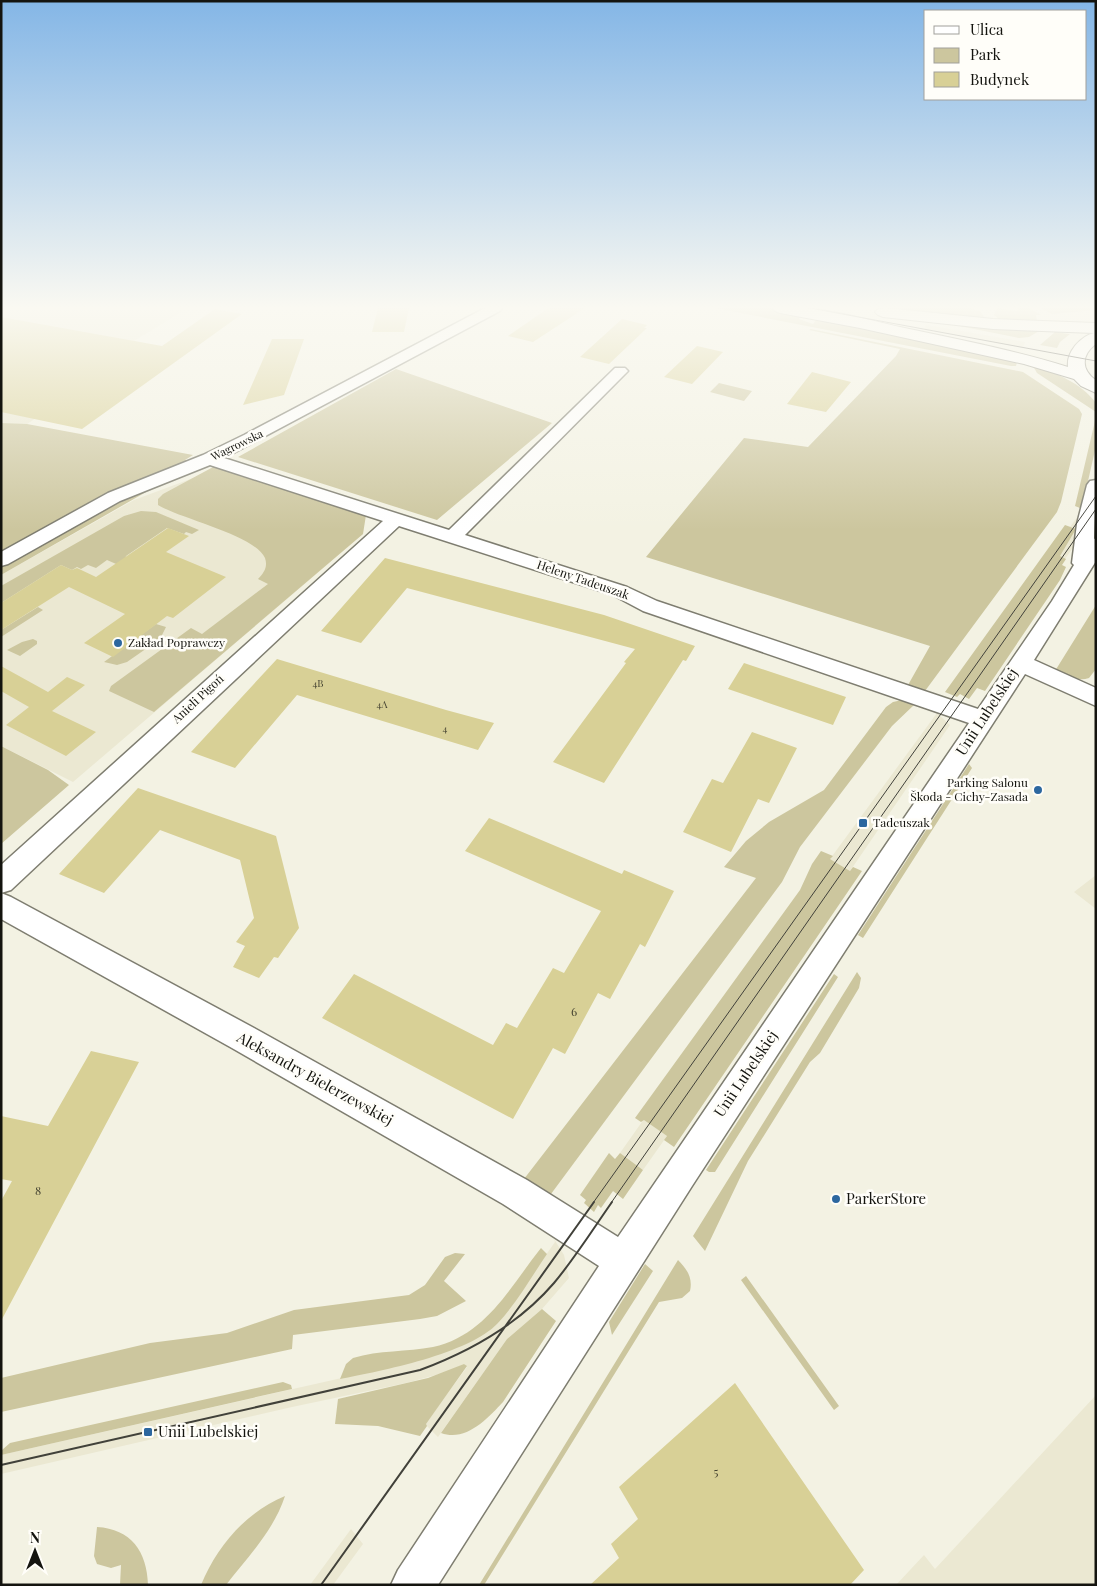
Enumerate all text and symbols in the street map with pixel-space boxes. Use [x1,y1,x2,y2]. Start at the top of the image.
legend [924,10,1087,100]
text: Ulica [970,19,1004,39]
text: Park [970,44,1002,64]
text: Budynek [970,69,1030,89]
street label: Wagrowska [207,425,266,464]
street label: Heleny Tadeuszak [535,556,632,602]
place label: Zakład Poprawczy [128,634,225,650]
marker: Zakład Poprawczy [112,637,124,649]
street label: Unii Lubelskiej [950,664,1022,759]
street label: Anieli Pigoń [167,670,226,727]
house number: 4B [312,676,324,690]
house number: 4A [376,697,388,711]
house number: 4 [443,721,448,735]
place label: Parking Salonu Škoda - Cichy-Zasada [910,774,1028,804]
marker: Parking Salonu Škoda - Cichy-Zasada [1032,784,1044,796]
place label: Tadeuszak [873,814,930,830]
marker: Tadeuszak [857,817,869,829]
house number: 6 [571,1003,577,1019]
street label: Aleksandry Bielerzewskiej [233,1026,397,1129]
street label: Unii Lubelskiej [709,1026,782,1121]
house number: 8 [35,1182,41,1198]
place label: ParkerStore [846,1188,926,1208]
marker: ParkerStore [830,1193,842,1205]
place label: Unii Lubelskiej [158,1421,258,1441]
marker: Unii Lubelskiej [142,1426,154,1438]
house number: 5 [714,1463,719,1479]
north arrow [10,1526,60,1576]
text: N [30,1528,40,1547]

